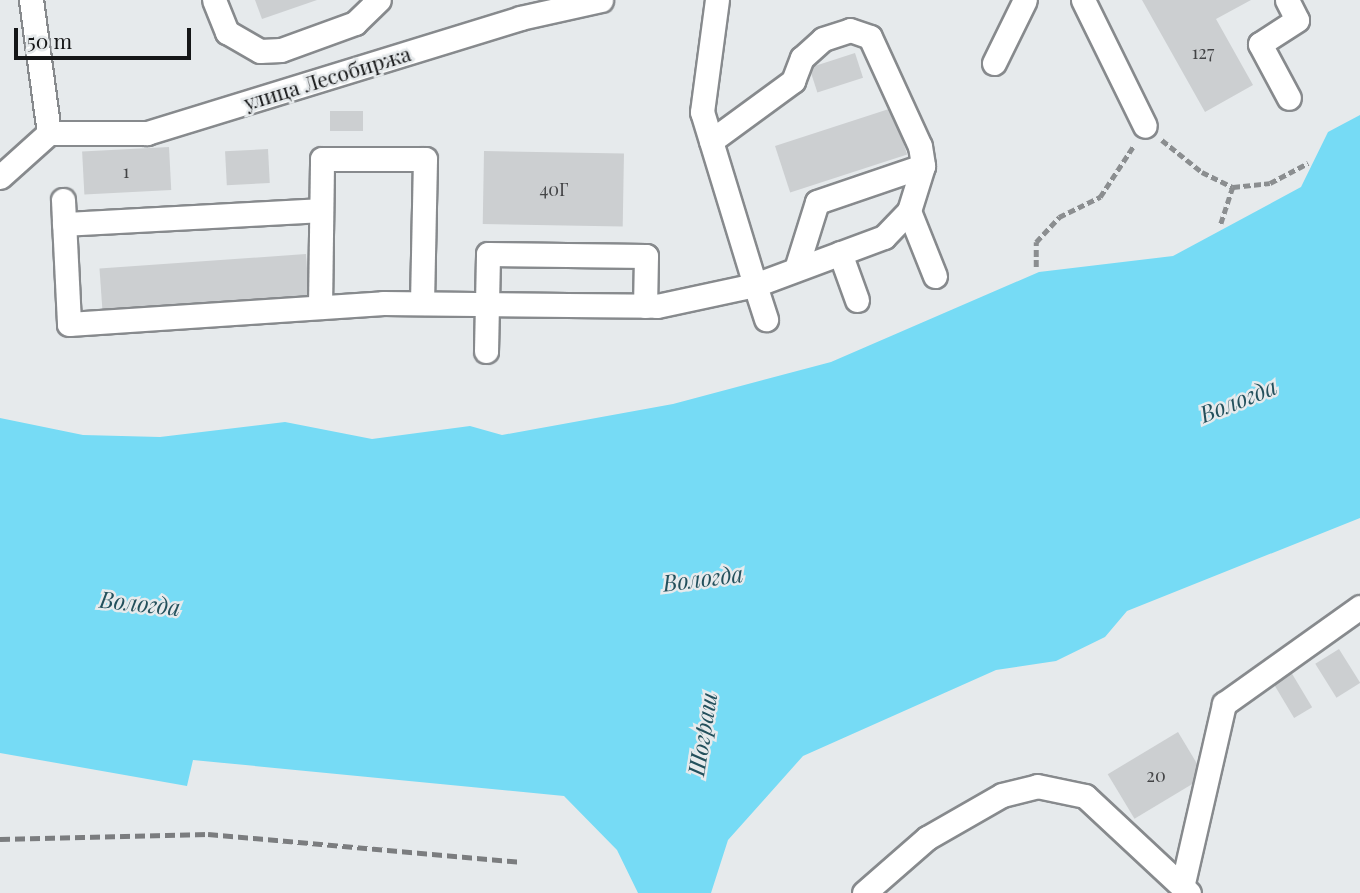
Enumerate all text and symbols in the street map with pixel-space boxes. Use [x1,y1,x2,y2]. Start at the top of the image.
scale bar [18,14,194,58]
text: 50 m [27,26,72,54]
street label: улица Лесобиржа [240,40,414,114]
house number: 127 [1192,41,1214,63]
house number: 1 [123,160,129,182]
house number: 40Г [539,178,569,200]
water label: Вологда [1195,372,1281,428]
water label: Вологда [661,559,745,597]
water label: Вологда [98,585,182,621]
water label: Шограш [682,690,722,778]
house number: 20 [1146,764,1166,786]

